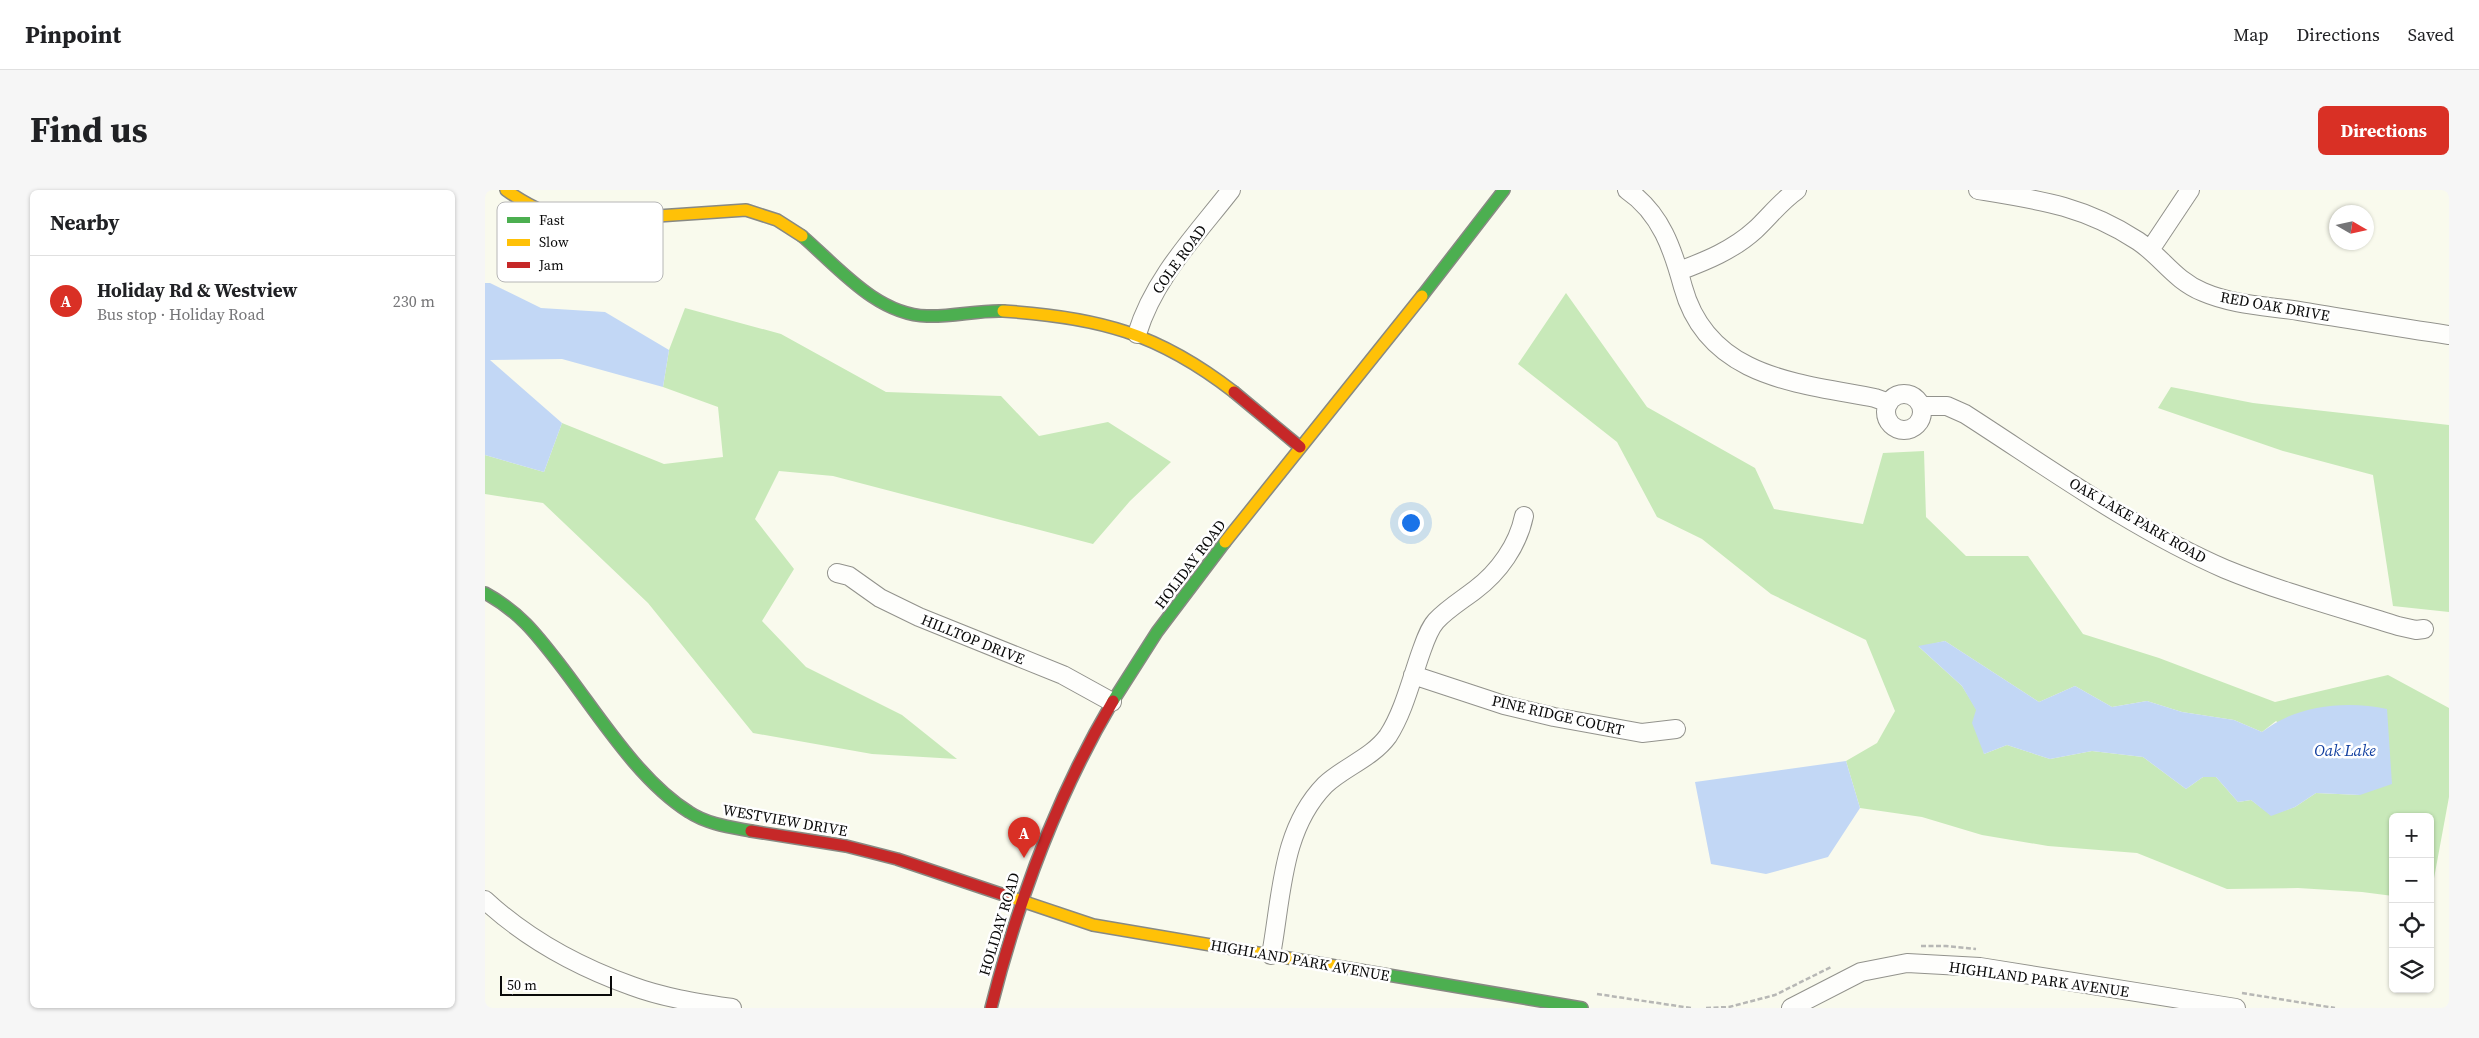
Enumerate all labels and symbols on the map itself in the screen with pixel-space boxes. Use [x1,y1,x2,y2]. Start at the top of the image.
legend [497,202,663,282]
north arrow [2329,205,2374,250]
text: Fast [539,210,565,230]
street label: COLE ROAD [1147,220,1211,298]
text: Slow [539,232,569,252]
text: Jam [538,255,564,275]
street label: RED OAK DRIVE [2219,286,2331,326]
street label: OAK LAKE PARK ROAD [2065,472,2211,568]
your location [1398,510,1424,536]
street label: HOLIDAY ROAD [1149,515,1231,613]
street label: HILLTOP DRIVE [918,609,1028,669]
street label: PINE RIDGE COURT [1490,690,1626,740]
water label: Oak Lake [2314,739,2376,761]
street label: WESTVIEW DRIVE [721,799,849,841]
pin: A [1008,817,1040,858]
street label: HOLIDAY ROAD [973,870,1025,978]
street label: HIGHLAND PARK AVENUE [1209,934,1391,986]
street label: HIGHLAND PARK AVENUE [1948,956,2130,1002]
scale bar [500,973,613,996]

